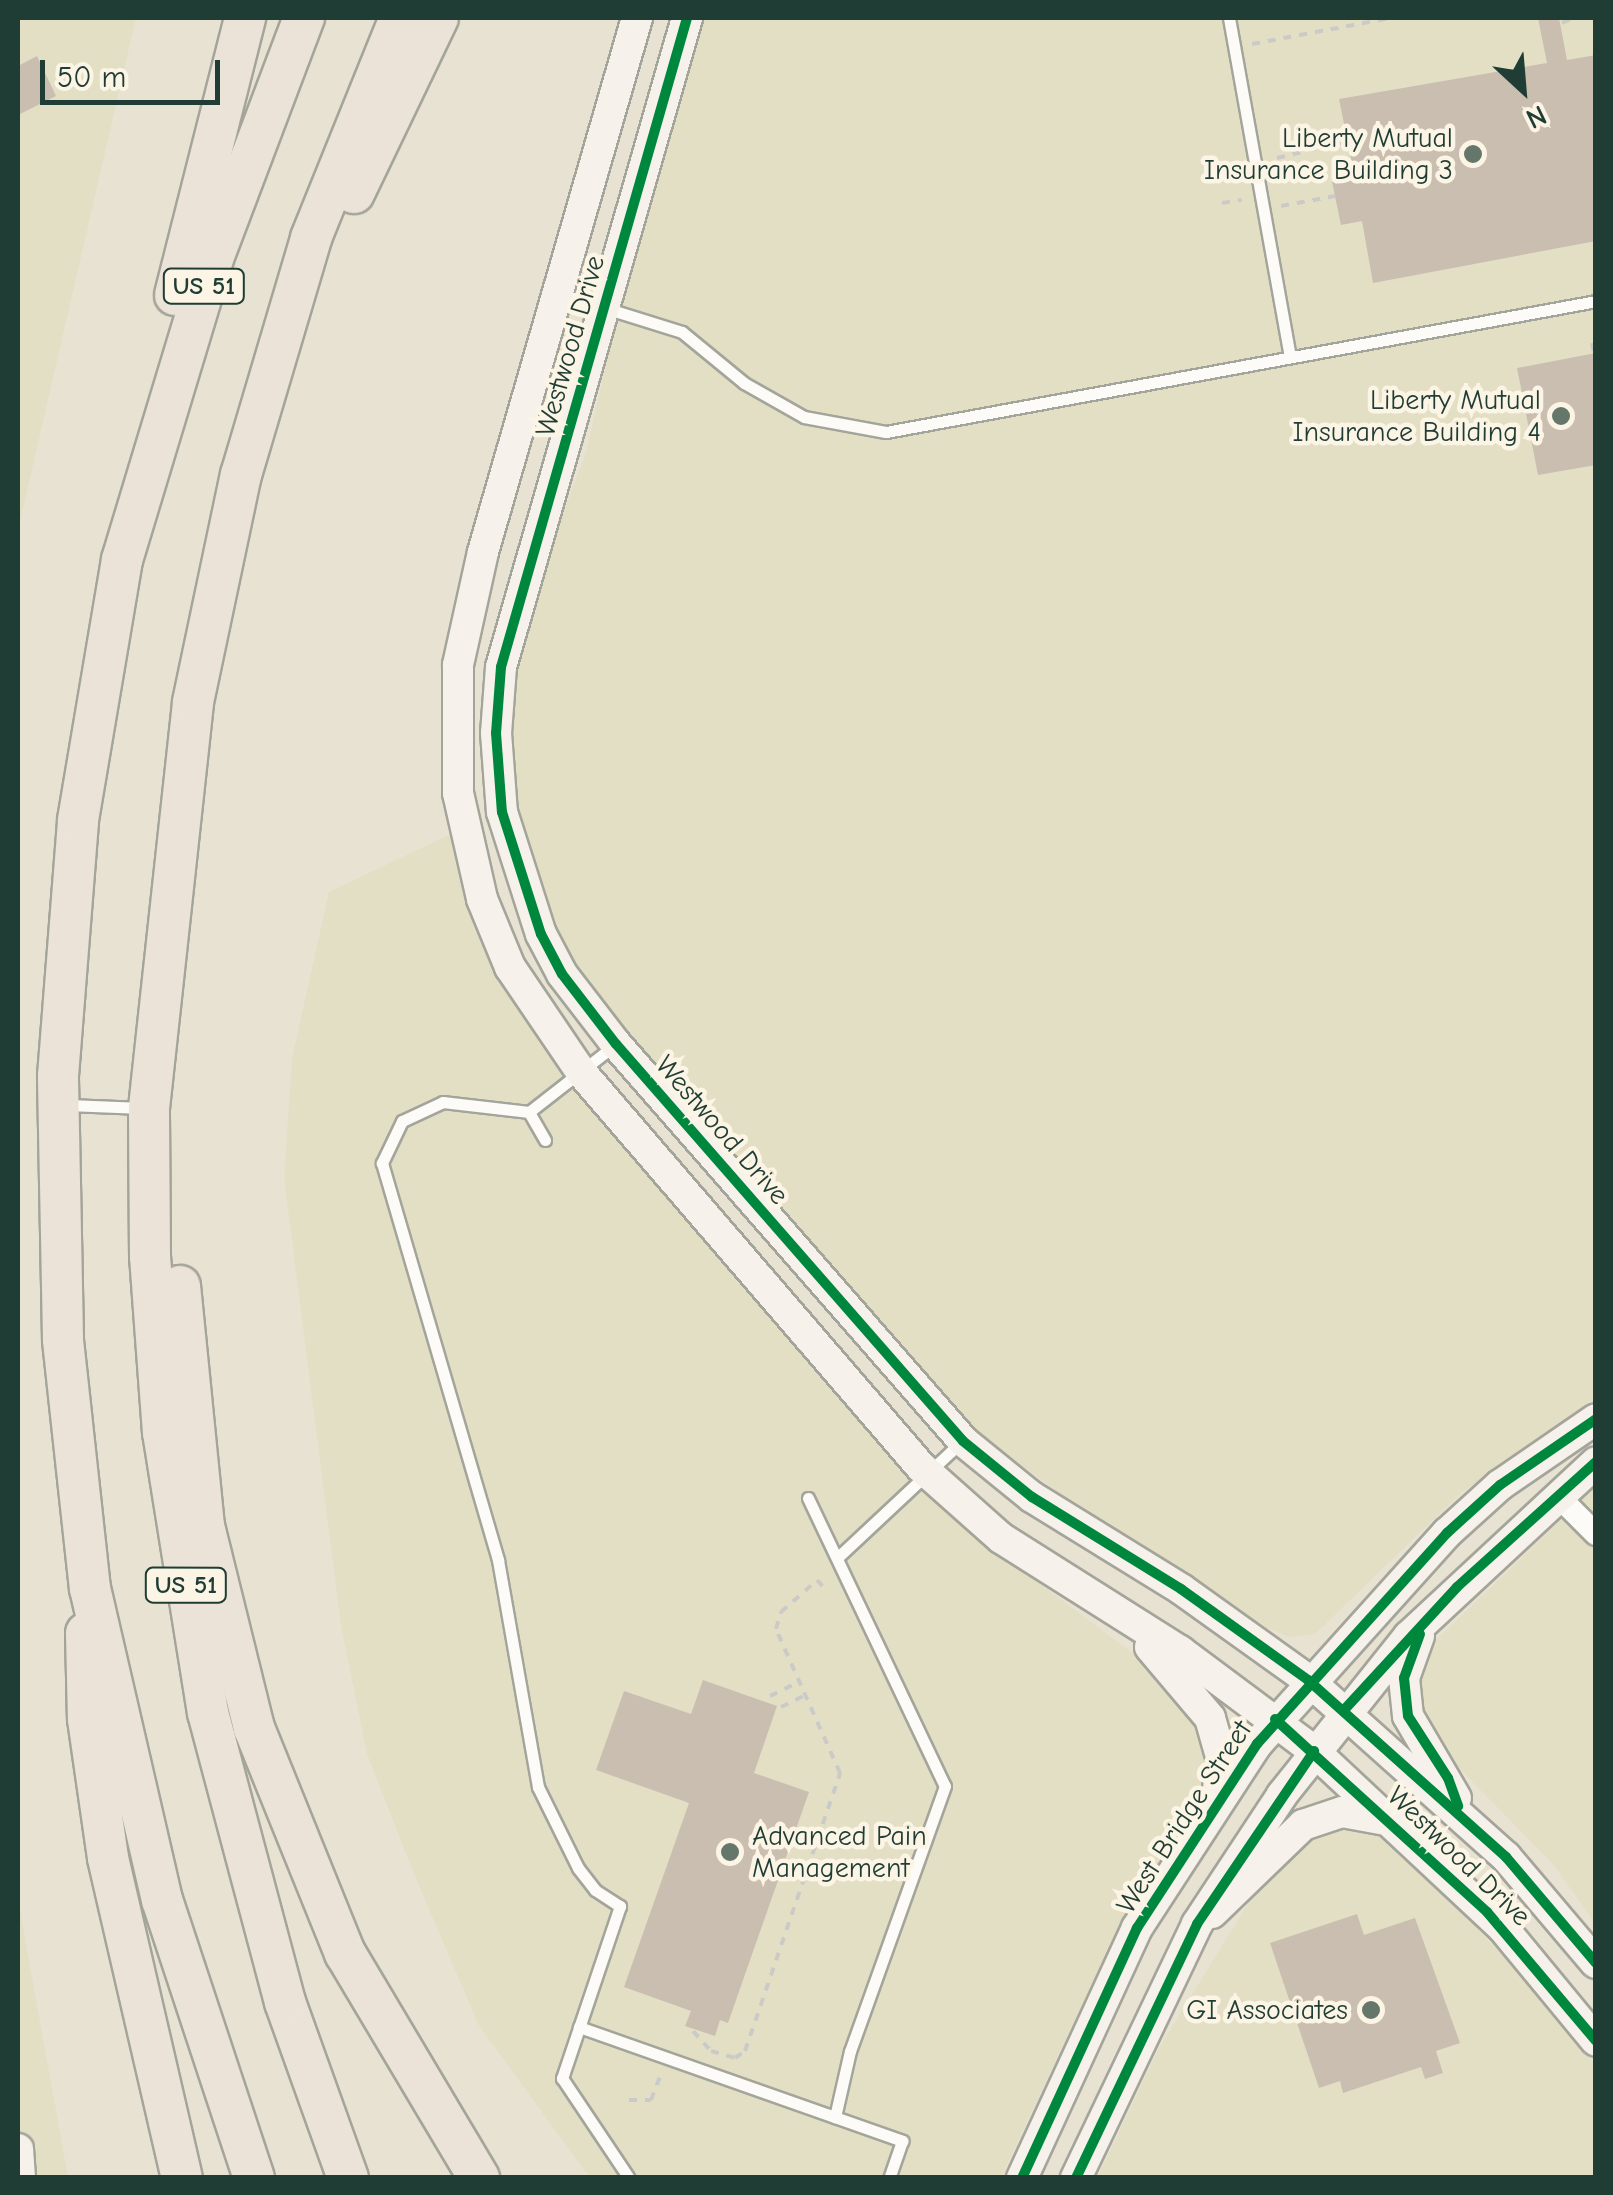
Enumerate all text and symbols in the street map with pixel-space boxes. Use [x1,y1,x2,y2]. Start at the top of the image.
scale bar [45,40,225,102]
north arrow [1473,40,1573,140]
text: 50 m [57,60,126,95]
text: N [1521,99,1551,135]
place label: Liberty Mutual Insurance Building 3 [1204,121,1453,187]
marker: Liberty Mutual Insurance Building 3 [1462,143,1484,165]
street label: Westwood Drive [528,252,612,440]
road number: US 51 [162,266,246,306]
place label: Liberty Mutual Insurance Building 4 [1293,383,1541,449]
marker: Liberty Mutual Insurance Building 4 [1550,405,1572,427]
street label: Westwood Drive [648,1049,796,1211]
road number: US 51 [144,1565,228,1605]
street label: West Bridge Street [1109,1714,1259,1920]
street label: Westwood Drive [1380,1779,1538,1933]
place label: Advanced Pain Management [752,1819,927,1885]
marker: Advanced Pain Management [717,1839,743,1865]
place label: GI Associates [1186,1993,1348,2027]
marker: GI Associates [1358,1997,1384,2023]

